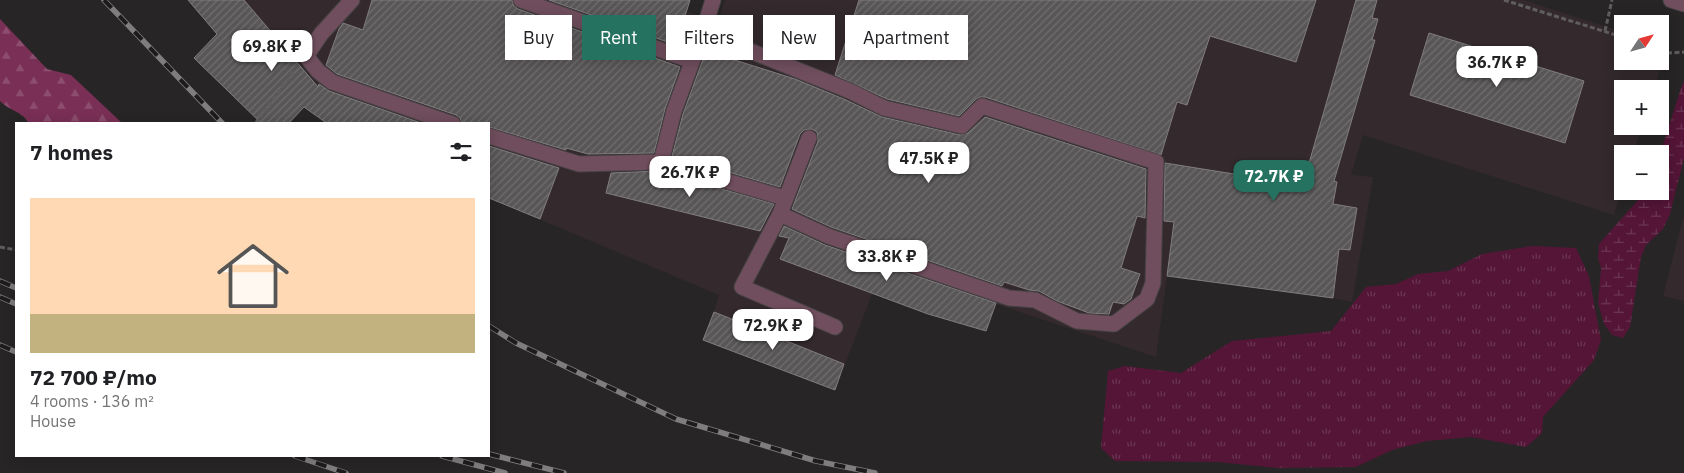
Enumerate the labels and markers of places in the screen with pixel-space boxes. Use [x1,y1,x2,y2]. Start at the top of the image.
pin: 69.8K ₽ [226,30,318,72]
pin: 36.7K ₽ [1451,46,1543,88]
pin: 47.5K ₽ [883,142,975,184]
pin: 26.7K ₽ [644,156,736,198]
pin: 72.7K ₽ [1228,160,1320,202]
pin: 33.8K ₽ [841,240,933,282]
pin: 72.9K ₽ [727,308,819,351]

